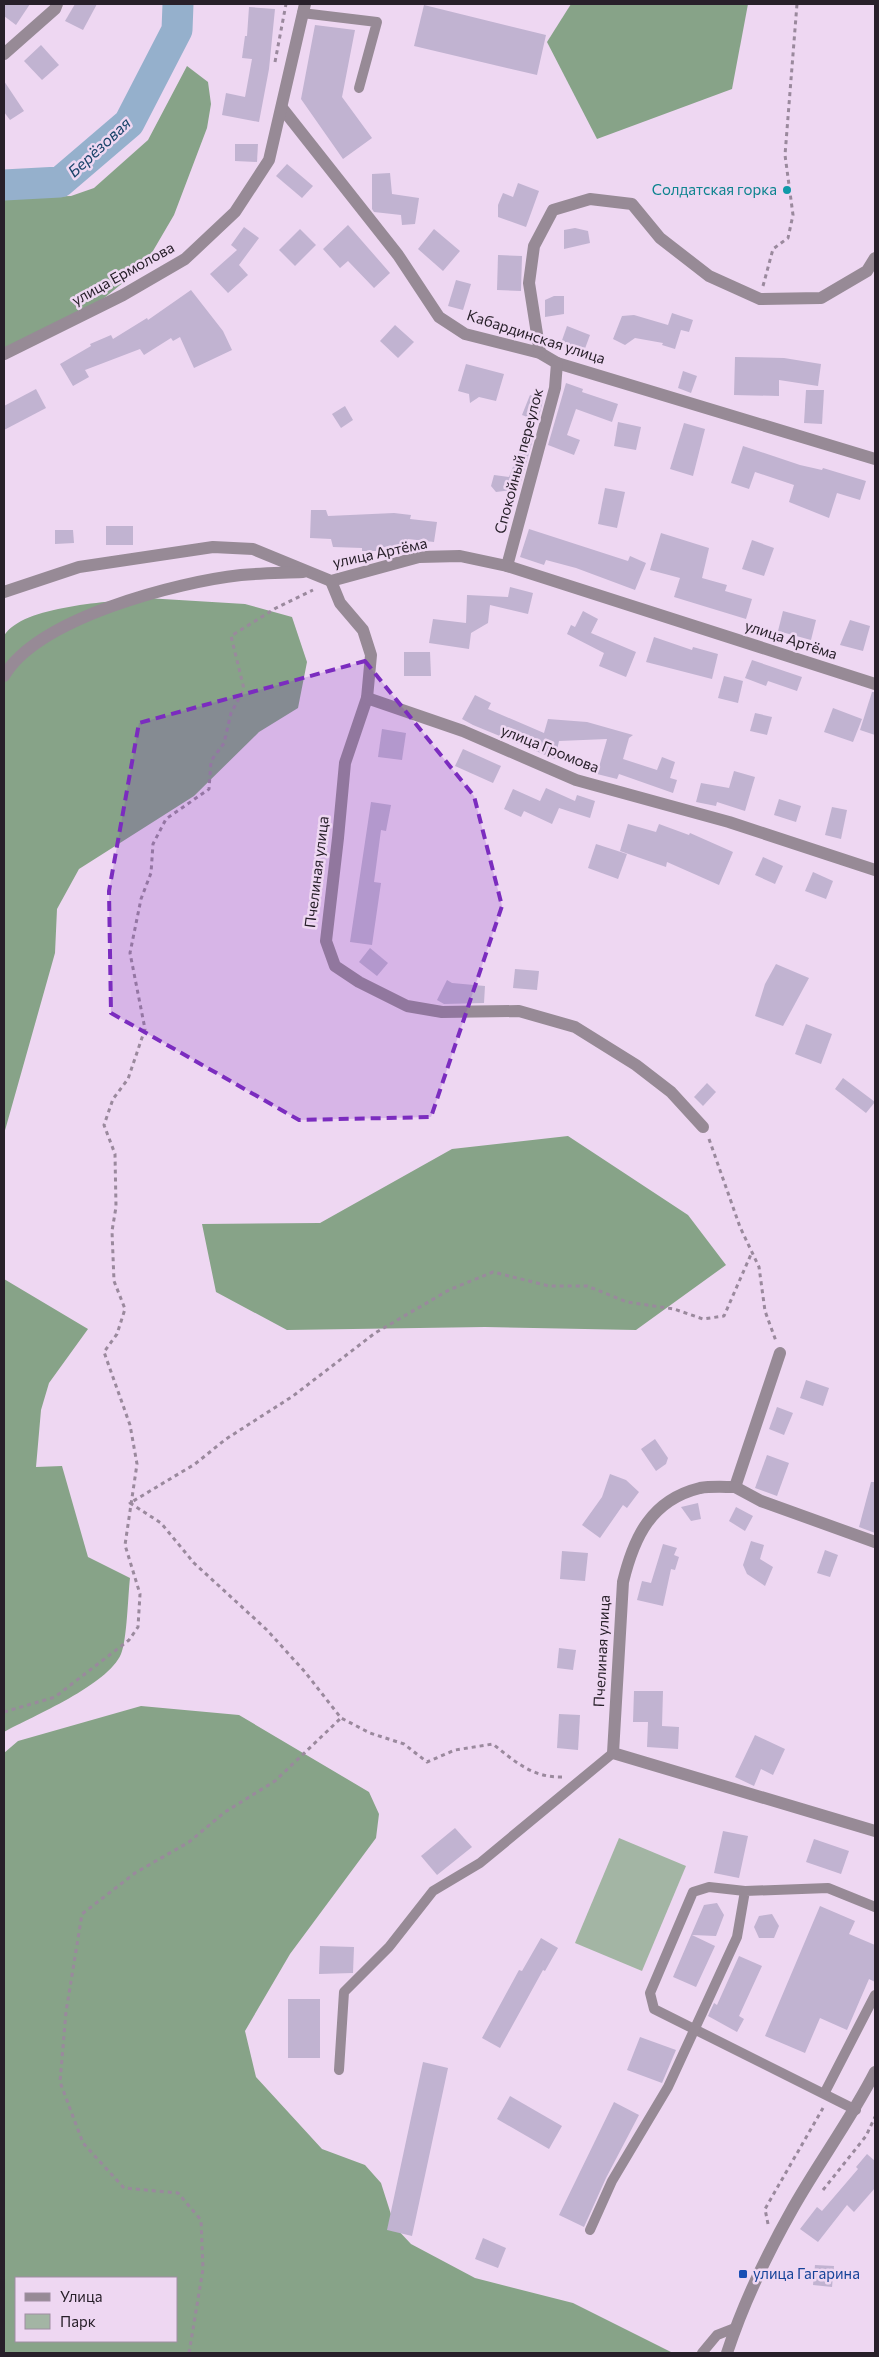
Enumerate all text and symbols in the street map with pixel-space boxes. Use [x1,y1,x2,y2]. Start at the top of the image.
water label: Берёзовая [63,113,134,180]
place label: Солдатская горка [652,180,777,198]
marker: Солдатская горка [781,184,793,196]
street label: улица Ермолова [68,238,177,309]
street label: Кабардинская улица [465,305,608,367]
street label: Спокойный переулок [490,386,546,535]
street label: улица Артёма [331,533,429,571]
street label: улица Артёма [743,616,840,662]
street label: улица Громова [499,720,602,776]
street label: Пчелиная улица [300,815,332,929]
street label: Пчелиная улица [589,1594,613,1708]
place label: улица Гагарина [753,2264,860,2282]
marker: улица Гагарина [737,2268,749,2280]
legend [15,2277,178,2342]
text: Улица [60,2287,102,2305]
text: Парк [60,2312,96,2330]

